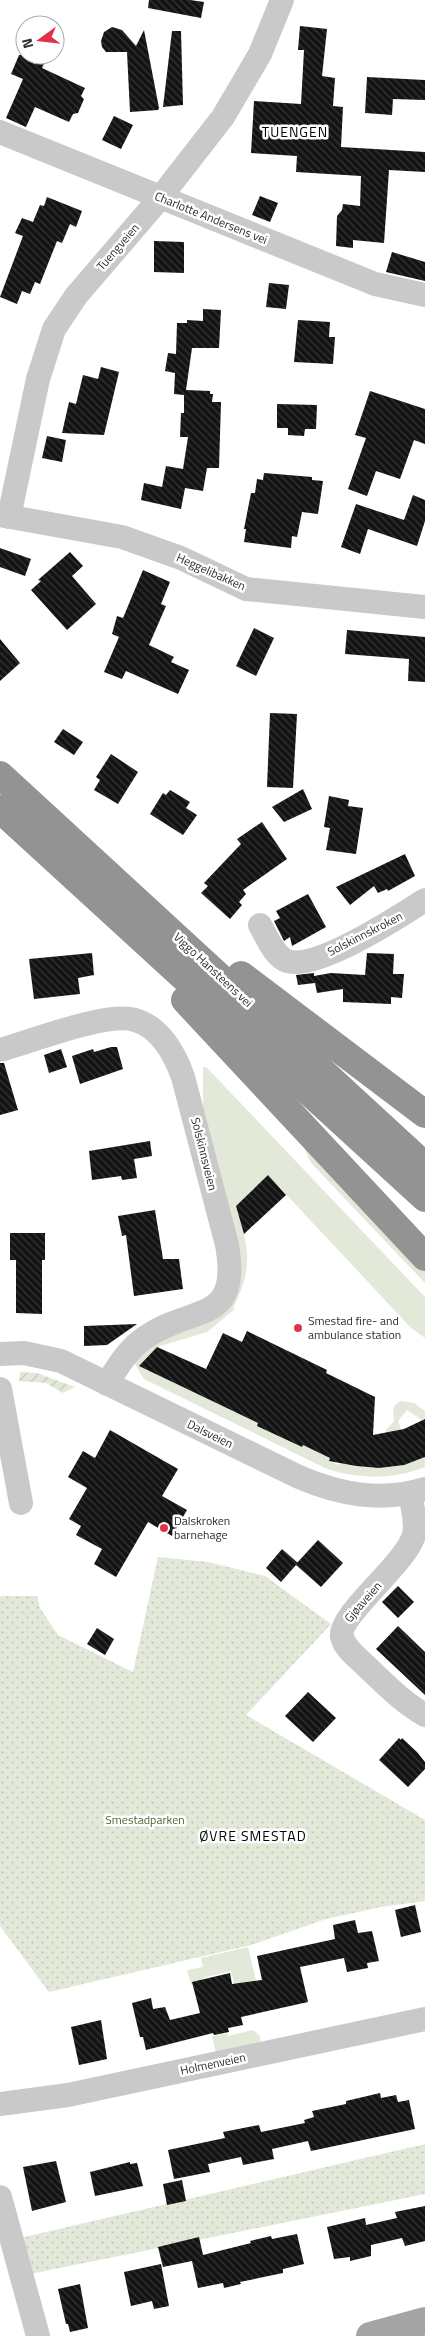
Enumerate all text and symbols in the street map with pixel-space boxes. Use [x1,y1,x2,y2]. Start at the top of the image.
north arrow [15,15,65,65]
text: N [16,36,38,51]
district label: TUENGEN [262,121,328,142]
street label: Charlotte Andersens vei [152,186,270,249]
street label: Tuengveien [92,219,144,274]
street label: Heggelibakken [174,548,249,595]
street label: Solskinnskroken [324,906,406,961]
street label: Viggo Hansteens vei [169,928,257,1012]
street label: Solskinnsveien [186,1115,223,1192]
place label: Smestad fire- and ambulance station [308,1311,401,1344]
marker: Smestad fire- and ambulance station [292,1322,304,1334]
street label: Dalsveien [184,1414,236,1453]
place label: Dalskroken barnehage [174,1511,230,1544]
marker: Dalskroken barnehage [158,1522,170,1534]
street label: Gjøaveien [339,1577,386,1626]
park label: Smestadparken [105,1810,185,1829]
district label: ØVRE SMESTAD [199,1825,307,1846]
street label: Holmenveien [178,2047,247,2080]

